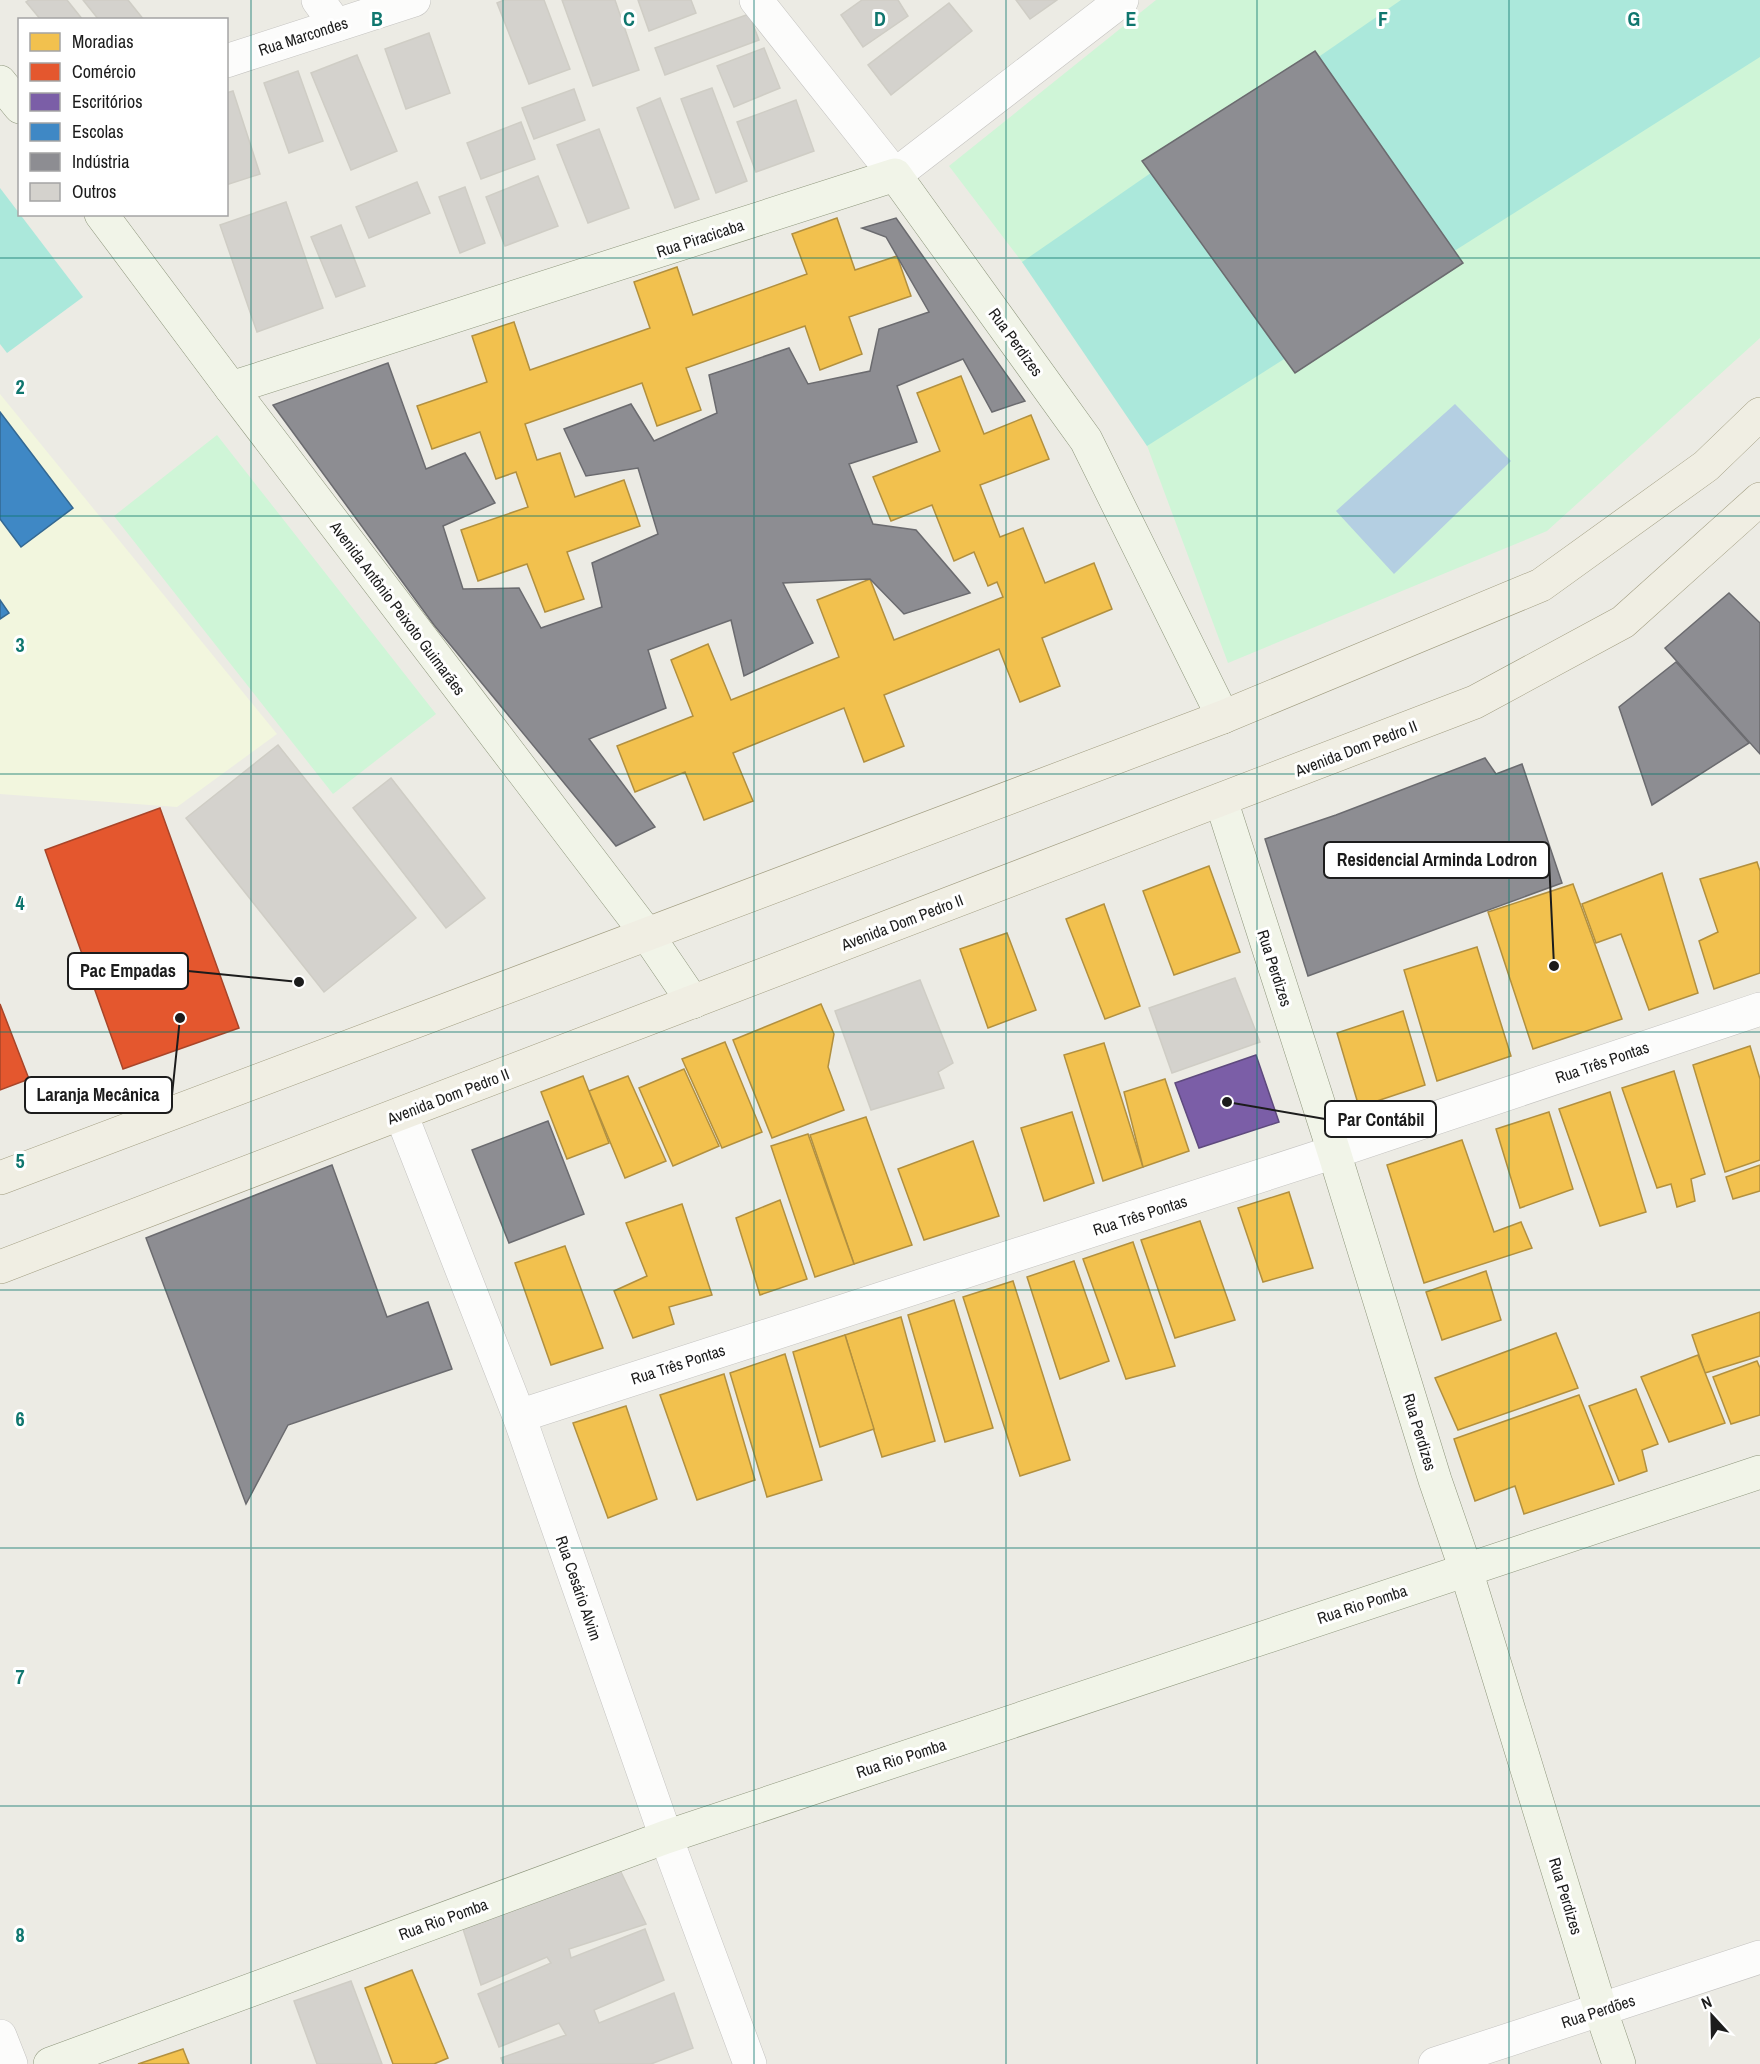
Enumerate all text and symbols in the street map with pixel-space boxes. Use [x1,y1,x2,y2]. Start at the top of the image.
text: B [371,5,383,32]
text: C [623,5,635,32]
text: D [874,5,886,32]
text: E [1126,5,1137,32]
text: F [1378,5,1388,32]
text: G [1628,5,1640,32]
street label: Rua Marcondes [256,11,350,61]
legend [18,18,228,216]
text: Moradias [72,29,134,54]
text: Comércio [72,59,136,84]
text: Escritórios [72,89,143,114]
text: Escolas [72,119,124,144]
text: Indústria [72,149,129,174]
text: Outros [72,179,116,204]
street label: Rua Piracicaba [654,213,747,262]
street label: Rua Perdizes [984,303,1048,381]
text: 2 [15,373,25,400]
street label: Avenida Antônio Peixoto Guimarães [325,516,471,700]
text: 3 [15,631,25,658]
street label: Avenida Dom Pedro II [1291,715,1420,782]
callout: Residencial Arminda Lodron [1324,842,1549,878]
text: Residencial Arminda Lodron [1337,847,1537,872]
text: 4 [15,889,25,916]
street label: Avenida Dom Pedro II [837,889,966,956]
street label: Rua Perdizes [1252,927,1298,1009]
callout: Pac Empadas [68,953,188,989]
text: Pac Empadas [80,958,176,983]
street label: Rua Três Pontas [1552,1036,1652,1088]
street label: Avenida Dom Pedro II [383,1063,512,1130]
callout: Laranja Mecânica [25,1077,172,1113]
text: Laranja Mecânica [36,1082,160,1107]
callout: Par Contábil [1325,1101,1436,1137]
text: Par Contábil [1338,1107,1424,1132]
text: 5 [15,1147,25,1174]
street label: Rua Três Pontas [1090,1189,1190,1241]
street label: Rua Três Pontas [628,1338,728,1390]
street label: Rua Perdizes [1398,1391,1442,1473]
text: 6 [15,1405,25,1432]
street label: Rua Cesário Alvim [551,1533,607,1643]
street label: Rua Rio Pomba [1314,1579,1410,1629]
text: 7 [15,1663,25,1690]
street label: Rua Rio Pomba [853,1733,949,1783]
street label: Rua Perdizes [1544,1855,1588,1937]
street label: Rua Rio Pomba [395,1892,491,1945]
text: 8 [15,1921,25,1948]
north arrow [1682,1986,1742,2046]
street label: Rua Perdões [1558,1989,1638,2033]
text: N [1698,1990,1715,2014]

